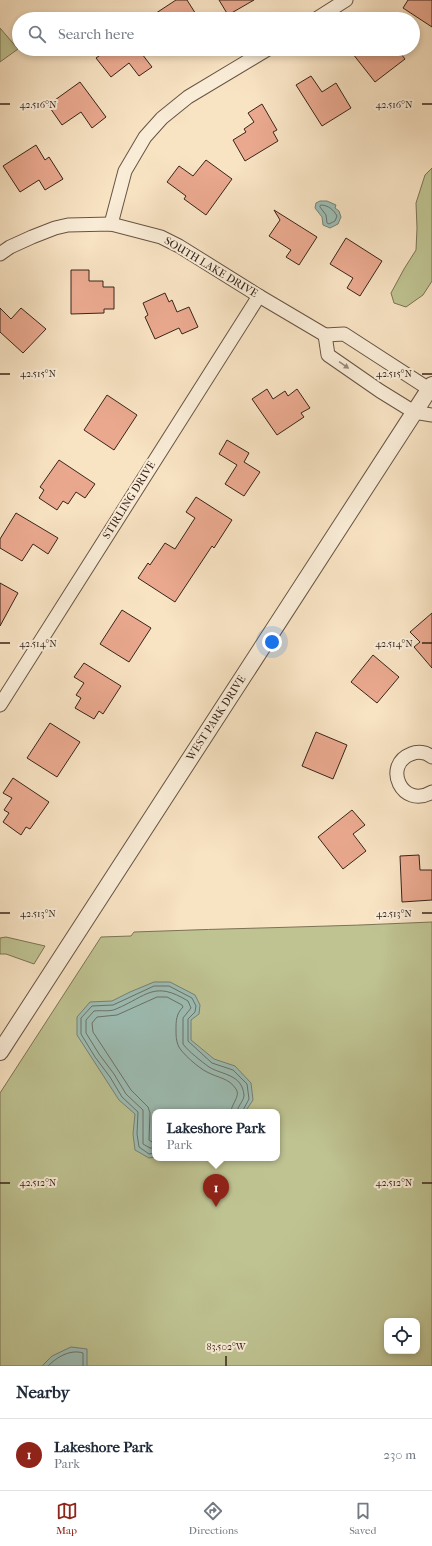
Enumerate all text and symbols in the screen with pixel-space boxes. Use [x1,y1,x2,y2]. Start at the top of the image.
search box [12,12,420,56]
icon: search [26,23,48,45]
text: Search here [58,25,134,43]
text: 42.516°N [19,99,57,111]
text: 42.516°N [375,99,413,111]
street label: SOUTH LAKE DRIVE [162,234,260,300]
one-way arrow [339,361,349,369]
text: 42.515°N [20,368,56,380]
text: 42.515°N [376,368,412,380]
street label: STIRLING DRIVE [100,459,158,541]
your location [262,632,282,652]
text: 42.514°N [19,638,57,650]
text: 42.514°N [375,638,413,650]
street label: WEST PARK DRIVE [183,673,249,764]
text: 42.513°N [20,908,56,920]
text: 42.513°N [376,908,412,920]
popup [152,1109,280,1161]
text: Lakeshore Park [166,1119,266,1137]
text: Park [166,1137,192,1152]
pin: 1 [203,1174,229,1207]
text: 42.512°N [20,1177,57,1189]
text: 42.512°N [376,1177,413,1189]
map controls [384,1318,420,1354]
button: locate [384,1318,420,1354]
text: 83.502°W [206,1341,247,1353]
text: Nearby [16,1382,70,1402]
text: Lakeshore Park [54,1438,153,1456]
text: 1 [27,1447,31,1462]
text: 230 m [383,1447,416,1462]
text: Park [54,1456,80,1471]
tab: Map [56,1500,78,1537]
tab: Directions [189,1500,238,1537]
tab: Saved [349,1500,376,1537]

